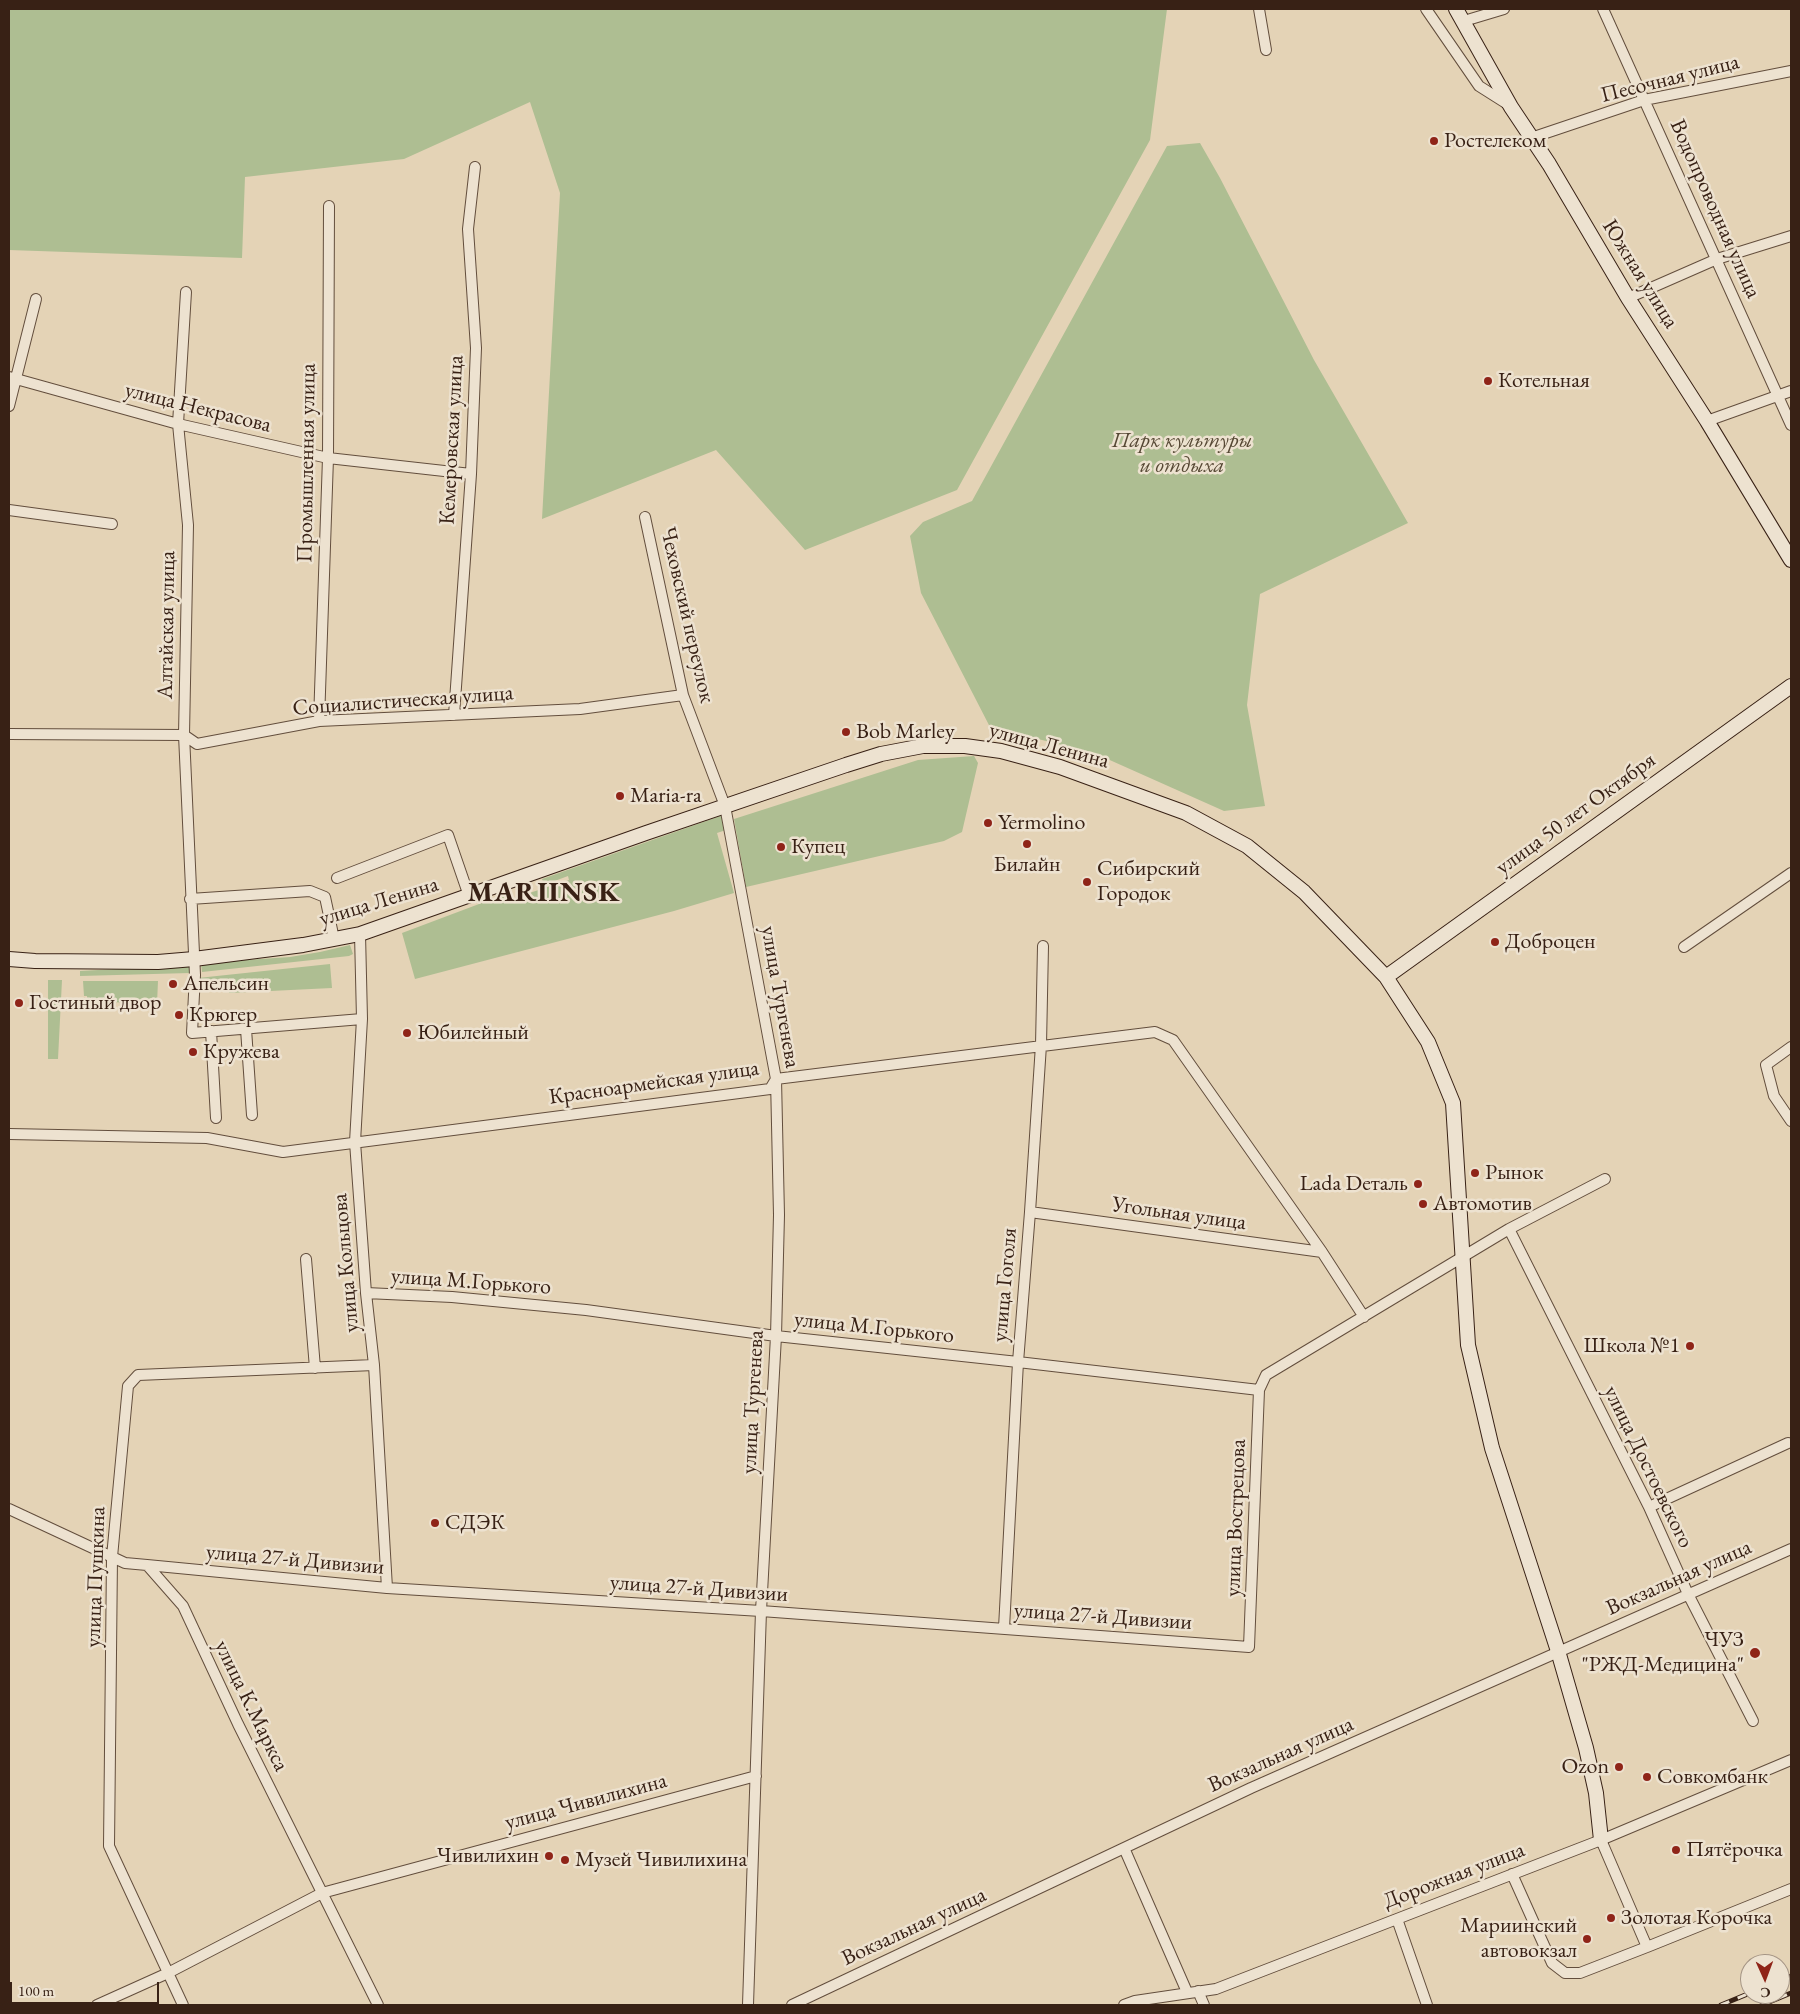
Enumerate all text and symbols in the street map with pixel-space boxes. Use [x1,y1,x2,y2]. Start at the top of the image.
street label: Песочная улица [1598,49,1742,109]
street label: Водопроводная улица [1664,115,1766,303]
place label: Ростелеком [1444,128,1546,154]
marker: Ростелеком [1428,135,1440,147]
street label: Южная улица [1596,214,1684,334]
street label: Кемеровская улица [434,355,470,525]
street label: Промышленная улица [292,363,322,563]
place label: Котельная [1498,368,1590,394]
marker: Котельная [1482,375,1494,387]
street label: улица Некрасова [122,377,274,439]
park label: Парк культуры и отдыха [1112,428,1252,480]
street label: Чеховский переулок [654,524,720,706]
street label: Алтайская улица [153,551,181,699]
street label: Социалистическая улица [292,680,514,722]
street label: улица Ленина [986,717,1112,775]
place label: Bob Marley [856,719,955,745]
marker: Bob Marley [840,726,852,738]
street label: улица 50 лет Октября [1491,747,1661,881]
place label: Maria-ra [630,783,702,809]
marker: Maria-ra [614,790,626,802]
place label: Yermolino [998,810,1085,836]
marker: Yermolino [982,817,994,829]
place label: Купец [791,834,845,860]
marker: Билайн [1021,838,1033,850]
marker: Купец [775,841,787,853]
place label: Билайн [994,852,1060,878]
place label: Сибирский Городок [1097,856,1200,908]
street label: улица Ленина [316,871,442,933]
district label: MARIINSK [466,876,622,910]
marker: Сибирский Городок [1081,876,1093,888]
street label: улица Тургенева [755,924,805,1070]
place label: Доброцен [1505,929,1595,955]
marker: Доброцен [1489,936,1501,948]
place label: Апельсин [183,971,269,997]
marker: Апельсин [167,978,179,990]
place label: Гостиный двор [29,990,161,1016]
marker: Гостиный двор [13,997,25,1009]
place label: Крюгер [189,1002,257,1028]
marker: Крюгер [173,1009,185,1021]
place label: Юбилейный [417,1020,529,1046]
marker: Юбилейный [401,1027,413,1039]
place label: Кружева [203,1039,280,1065]
marker: Кружева [187,1046,199,1058]
street label: Красноармейская улица [547,1055,761,1111]
place label: Рынок [1485,1160,1543,1186]
marker: Рынок [1469,1167,1481,1179]
place label: Lada Dеталь [1300,1171,1408,1197]
marker: Lada Dеталь [1412,1178,1424,1190]
place label: Автомотив [1433,1191,1532,1217]
street label: улица Кольцова [327,1192,365,1334]
street label: Угольная улица [1110,1192,1248,1236]
marker: Автомотив [1417,1198,1429,1210]
street label: улица Гоголя [987,1227,1023,1343]
street label: улица М.Горького [390,1263,552,1301]
street label: улица М.Горького [793,1306,955,1350]
street label: улица Тургенева [736,1329,770,1475]
place label: Школа №1 [1583,1333,1680,1359]
marker: Школа №1 [1684,1340,1696,1352]
street label: улица Достоевского [1597,1382,1699,1552]
street label: улица Вострецова [1220,1439,1252,1597]
street label: улица Пушкина [80,1506,112,1648]
place label: СДЭК [445,1510,505,1536]
marker: СДЭК [429,1517,441,1529]
street label: Вокзальная улица [1602,1534,1756,1622]
street label: улица 27-й Дивизии [205,1539,385,1581]
street label: улица 27-й Дивизии [609,1570,789,1608]
street label: улица 27-й Дивизии [1013,1598,1193,1636]
place label: ЧУЗ "РЖД-Медицина" [1581,1627,1744,1678]
street label: улица К.Маркса [208,1636,294,1776]
marker: ЧУЗ "РЖД-Медицина" [1748,1646,1762,1660]
street label: Вокзальная улица [1204,1711,1358,1799]
place label: Ozon [1561,1754,1609,1780]
marker: Ozon [1613,1761,1625,1773]
place label: Совкомбанк [1657,1764,1768,1790]
street label: улица Чивилихина [502,1768,670,1836]
marker: Совкомбанк [1641,1771,1653,1783]
street label: Дорожная улица [1380,1837,1528,1915]
place label: Пятёрочка [1686,1837,1783,1863]
place label: Чивилихин [437,1843,539,1869]
marker: Пятёрочка [1670,1844,1682,1856]
place label: Музей Чивилихина [575,1847,747,1873]
marker: Чивилихин [543,1850,555,1862]
marker: Музей Чивилихина [559,1854,571,1866]
street label: Вокзальная улица [838,1882,990,1972]
place label: Золотая Корочка [1621,1905,1772,1931]
marker: Золотая Корочка [1605,1912,1617,1924]
place label: Мариинский автовокзал [1460,1913,1577,1964]
marker: Мариинский автовокзал [1581,1933,1593,1945]
north arrow [1740,1954,1790,2004]
scale bar [12,1972,161,2004]
text: 100 m [18,1981,54,2000]
text: С [1760,1984,1771,2002]

